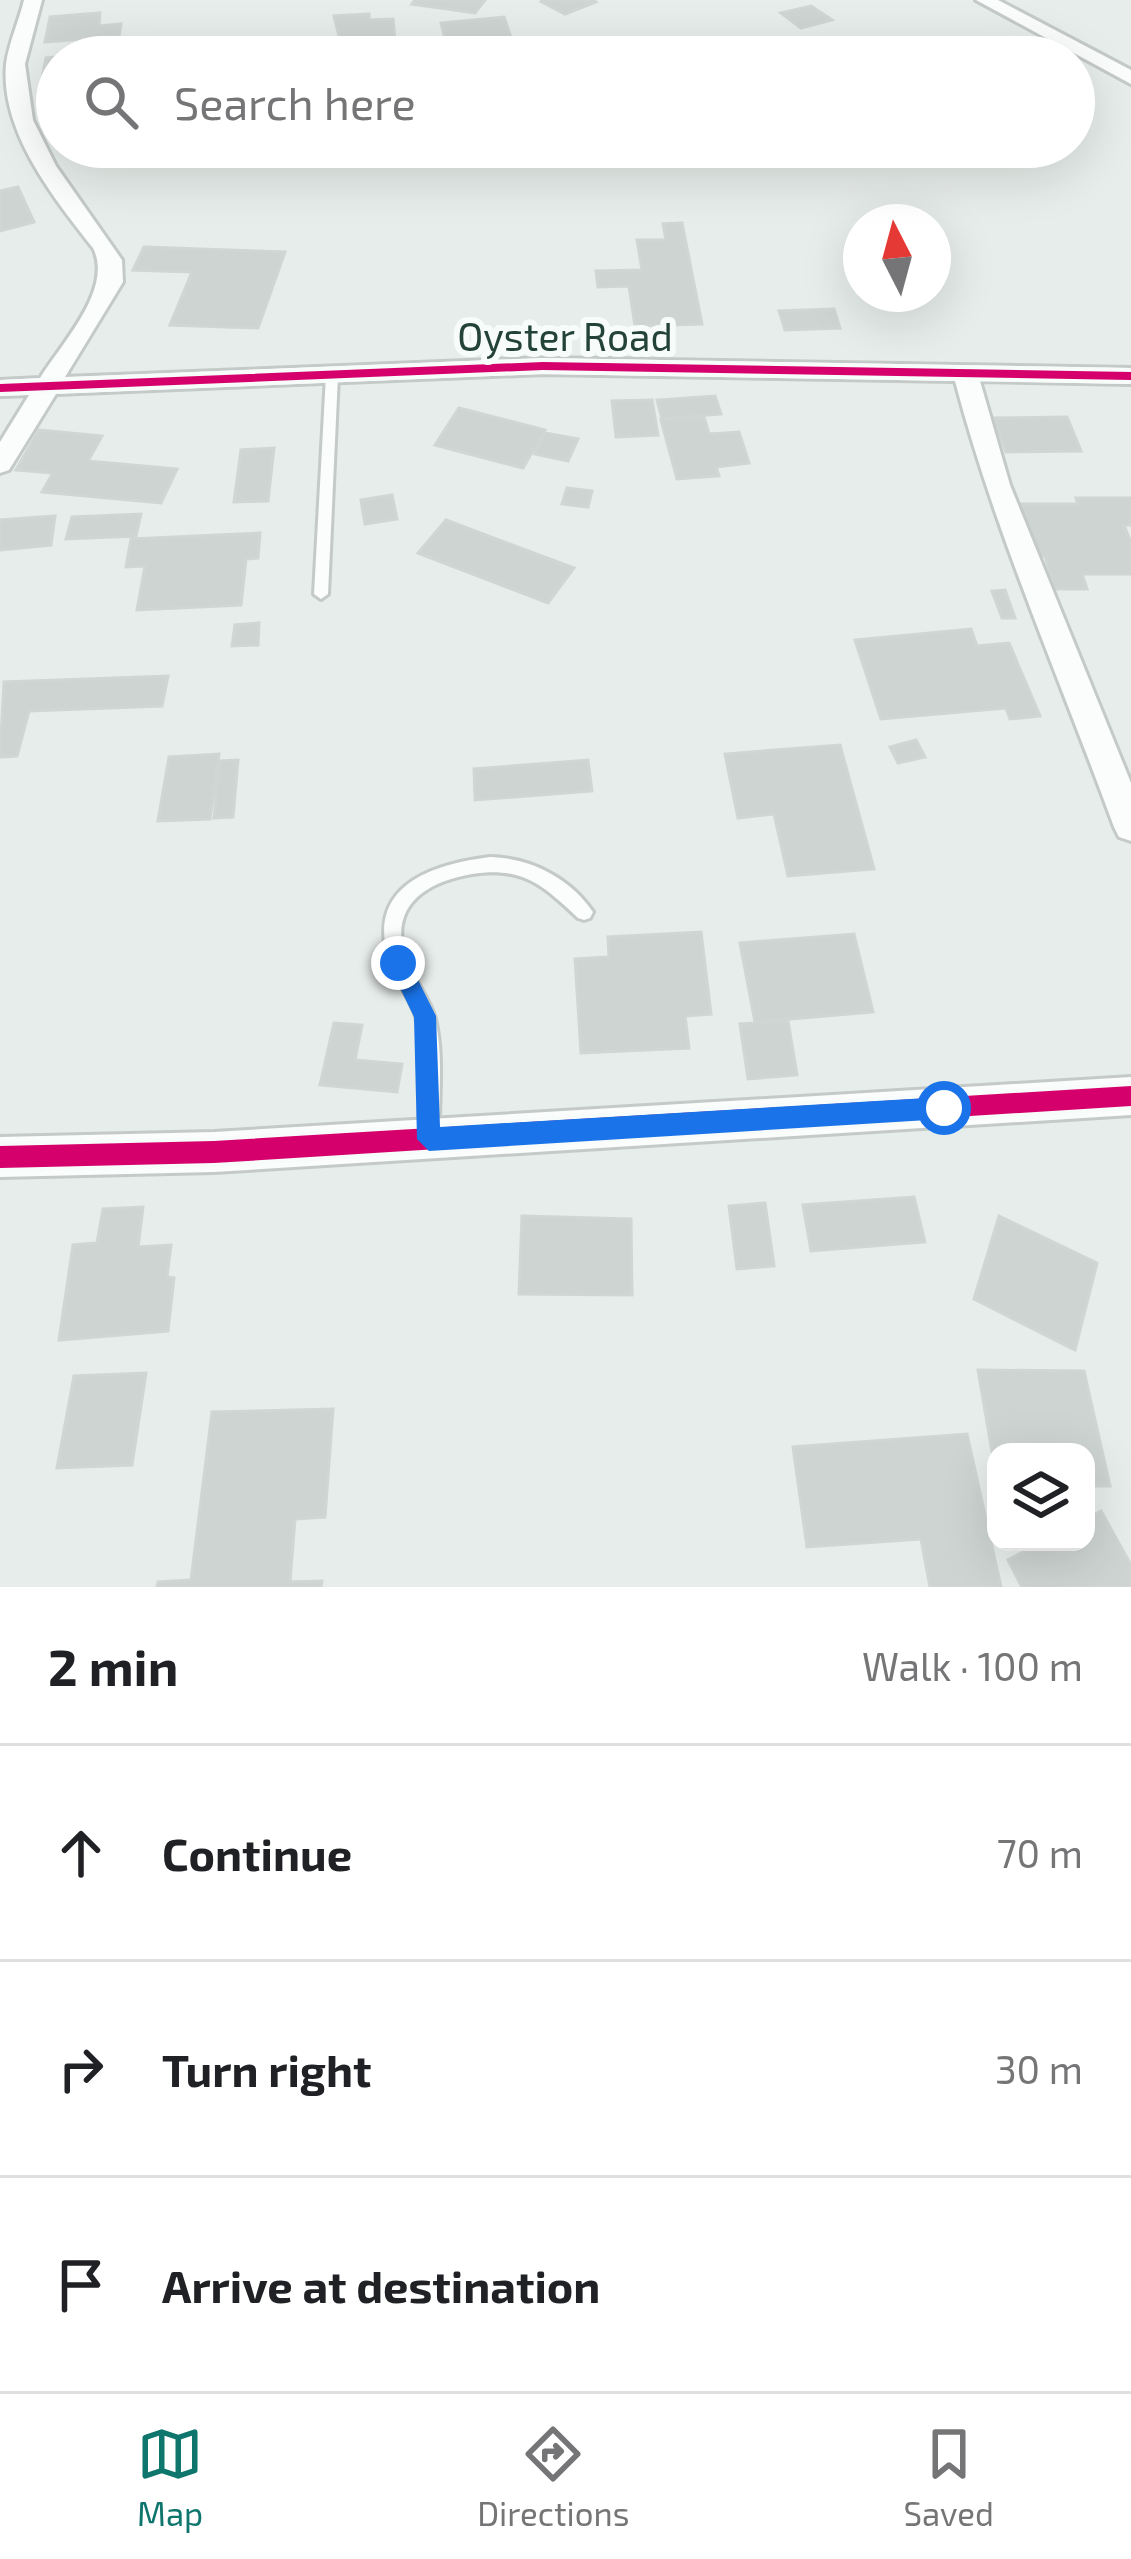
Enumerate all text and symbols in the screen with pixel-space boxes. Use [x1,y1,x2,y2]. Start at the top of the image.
search box [36,36,1095,168]
icon: search [78,69,144,135]
text: Search here [174,75,416,129]
north arrow [843,204,951,312]
street label: Oyster Road [457,312,673,359]
route end [371,936,425,990]
route start [917,1081,971,1135]
map controls [987,1443,1095,1551]
button: layers [987,1443,1095,1551]
text: 2 min [48,1635,178,1696]
text: Walk · 100 m [862,1642,1083,1689]
icon: ahead [48,1820,114,1886]
text: Continue [162,1826,352,1880]
text: 70 m [997,1829,1083,1876]
icon: right [48,2036,114,2102]
text: Turn right [162,2042,371,2096]
text: 30 m [995,2045,1083,2092]
icon: arrive [48,2252,114,2318]
text: Arrive at destination [162,2258,600,2312]
tab: Map [137,2421,203,2533]
tab: Directions [477,2421,629,2533]
tab: Saved [903,2421,994,2533]

